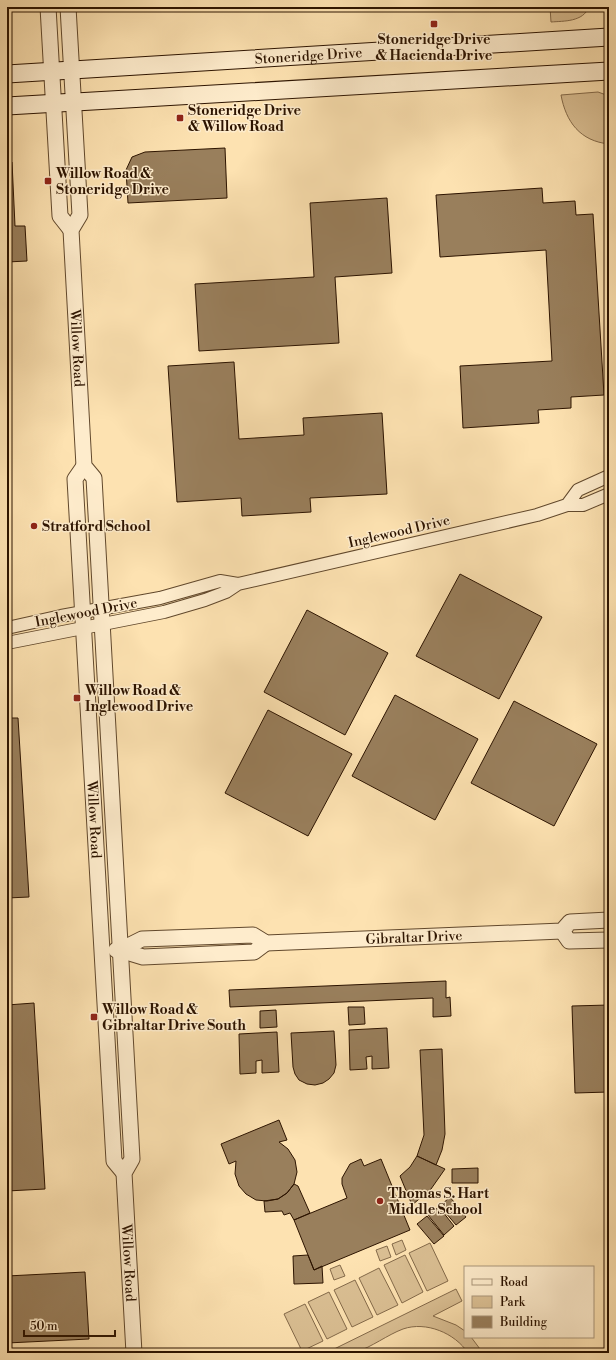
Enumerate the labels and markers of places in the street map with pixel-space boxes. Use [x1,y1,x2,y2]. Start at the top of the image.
marker: Stoneridge Drive & Hacienda Drive [429,19,439,29]
place label: Stoneridge Drive & Hacienda Drive [376,31,493,65]
place label: Stoneridge Drive & Willow Road [188,102,301,136]
marker: Stoneridge Drive & Willow Road [175,113,185,123]
place label: Willow Road & Stoneridge Drive [55,165,169,199]
marker: Willow Road & Stoneridge Drive [43,176,53,186]
place label: Stratford School [42,518,151,536]
marker: Stratford School [29,521,39,531]
place label: Willow Road & Inglewood Drive [84,682,194,716]
marker: Willow Road & Inglewood Drive [72,693,82,703]
place label: Willow Road & Gibraltar Drive South [101,1001,246,1035]
marker: Willow Road & Gibraltar Drive South [89,1012,99,1022]
place label: Thomas S. Hart Middle School [388,1185,490,1219]
marker: Thomas S. Hart Middle School [375,1196,385,1206]

